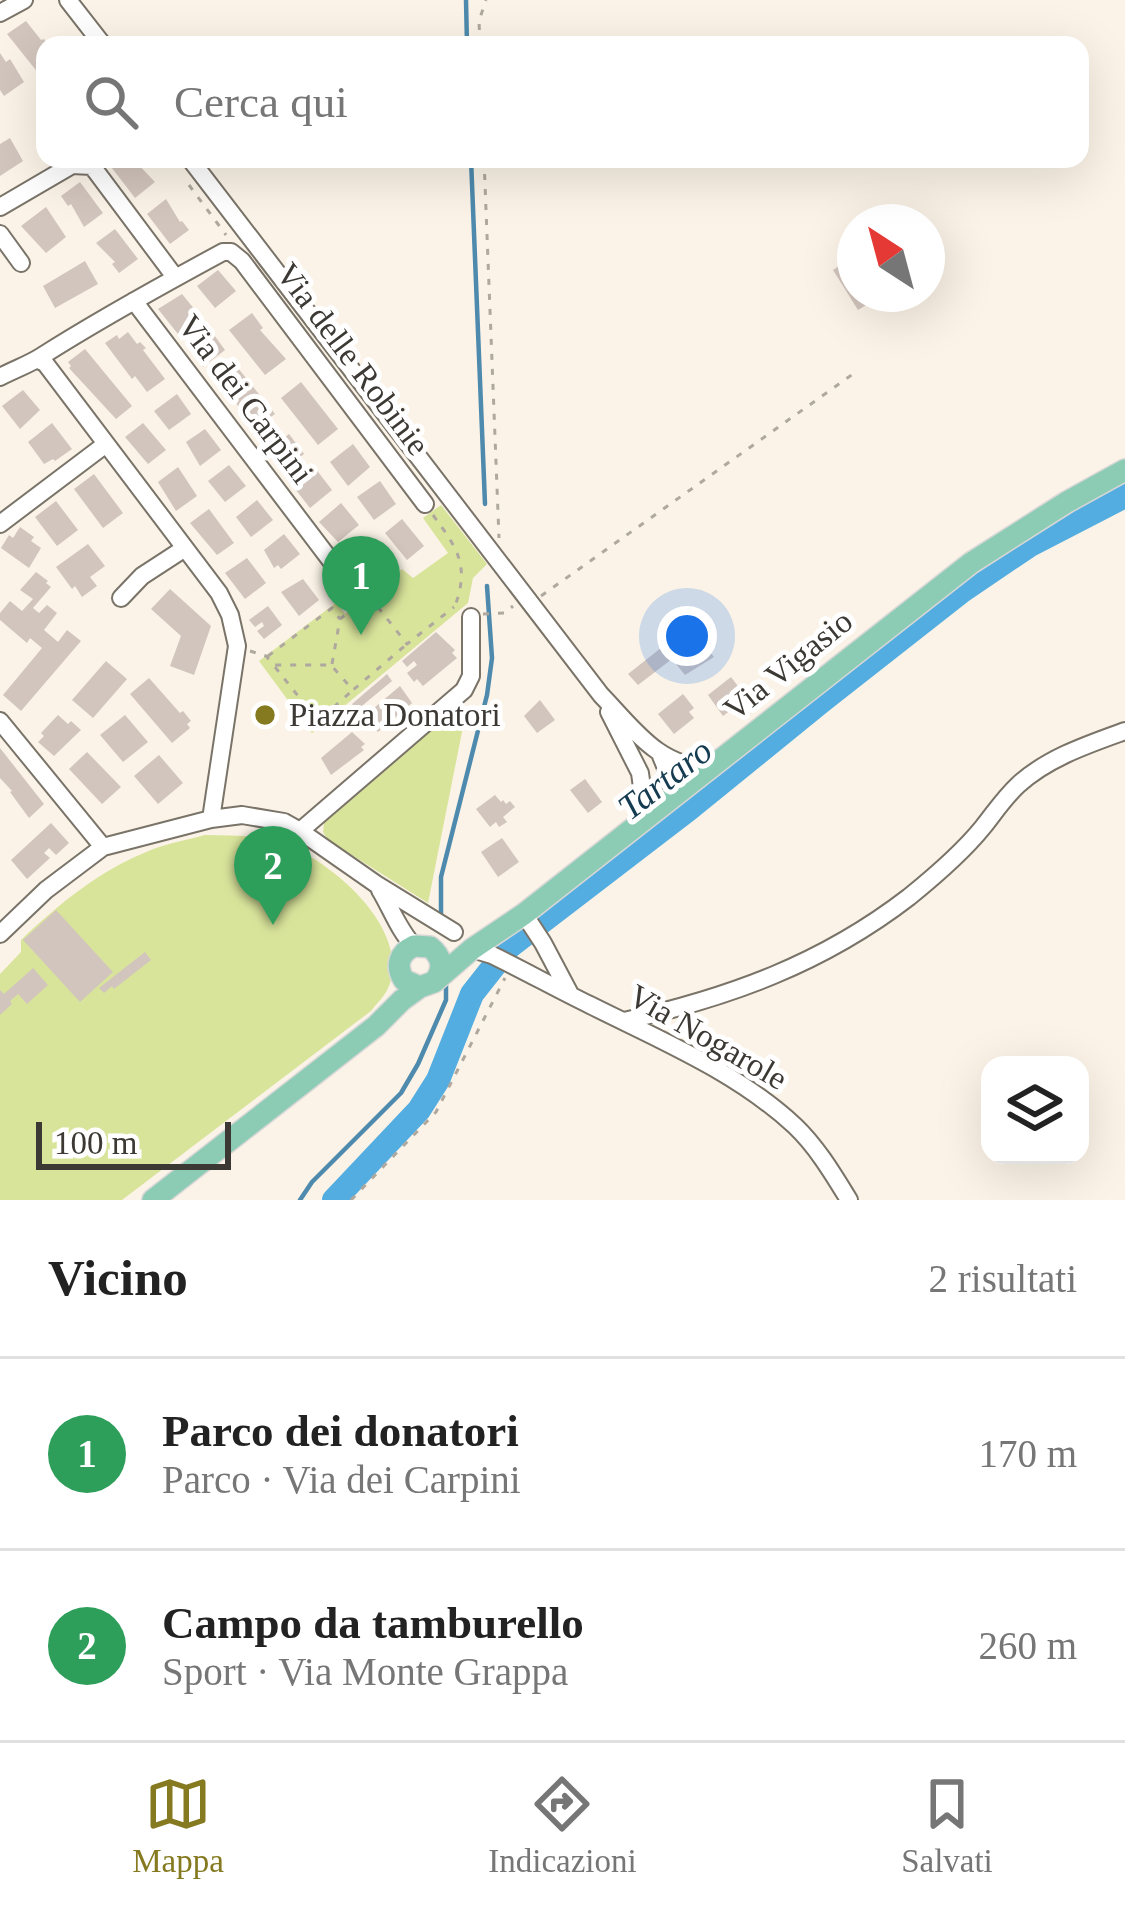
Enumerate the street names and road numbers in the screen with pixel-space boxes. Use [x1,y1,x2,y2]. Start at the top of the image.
street label: Via delle Robinie [269,256,437,462]
street label: Via dei Carpini [171,308,321,490]
street label: Via Vigasio [717,603,859,727]
street label: Via Nogarole [622,977,794,1097]

